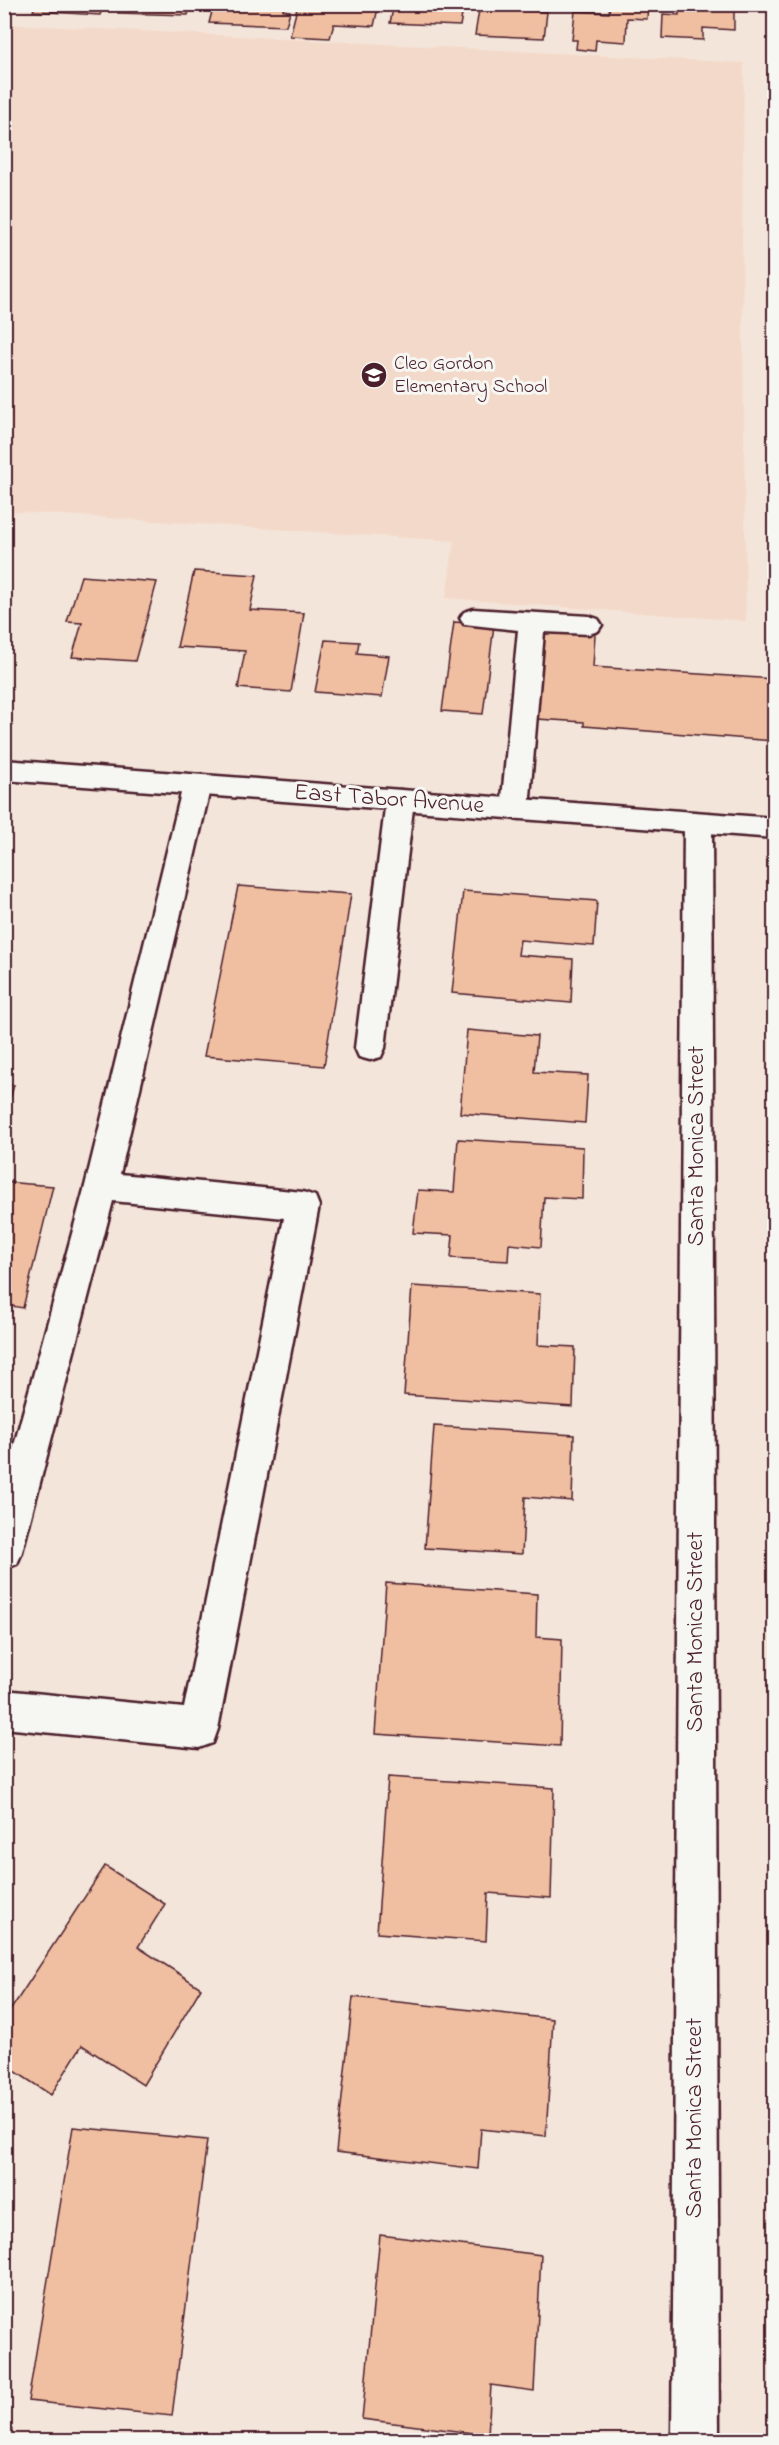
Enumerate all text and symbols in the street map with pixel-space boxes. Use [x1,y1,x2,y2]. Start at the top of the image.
place label: Cleo Gordon Elementary School [394,350,547,402]
school or university icon: Cleo Gordon Elementary School [359,360,389,390]
street label: East Tabor Avenue [293,776,486,824]
street label: Santa Monica Street [680,1046,715,1246]
street label: Santa Monica Street [679,1532,714,1732]
street label: Santa Monica Street [678,2018,713,2218]

